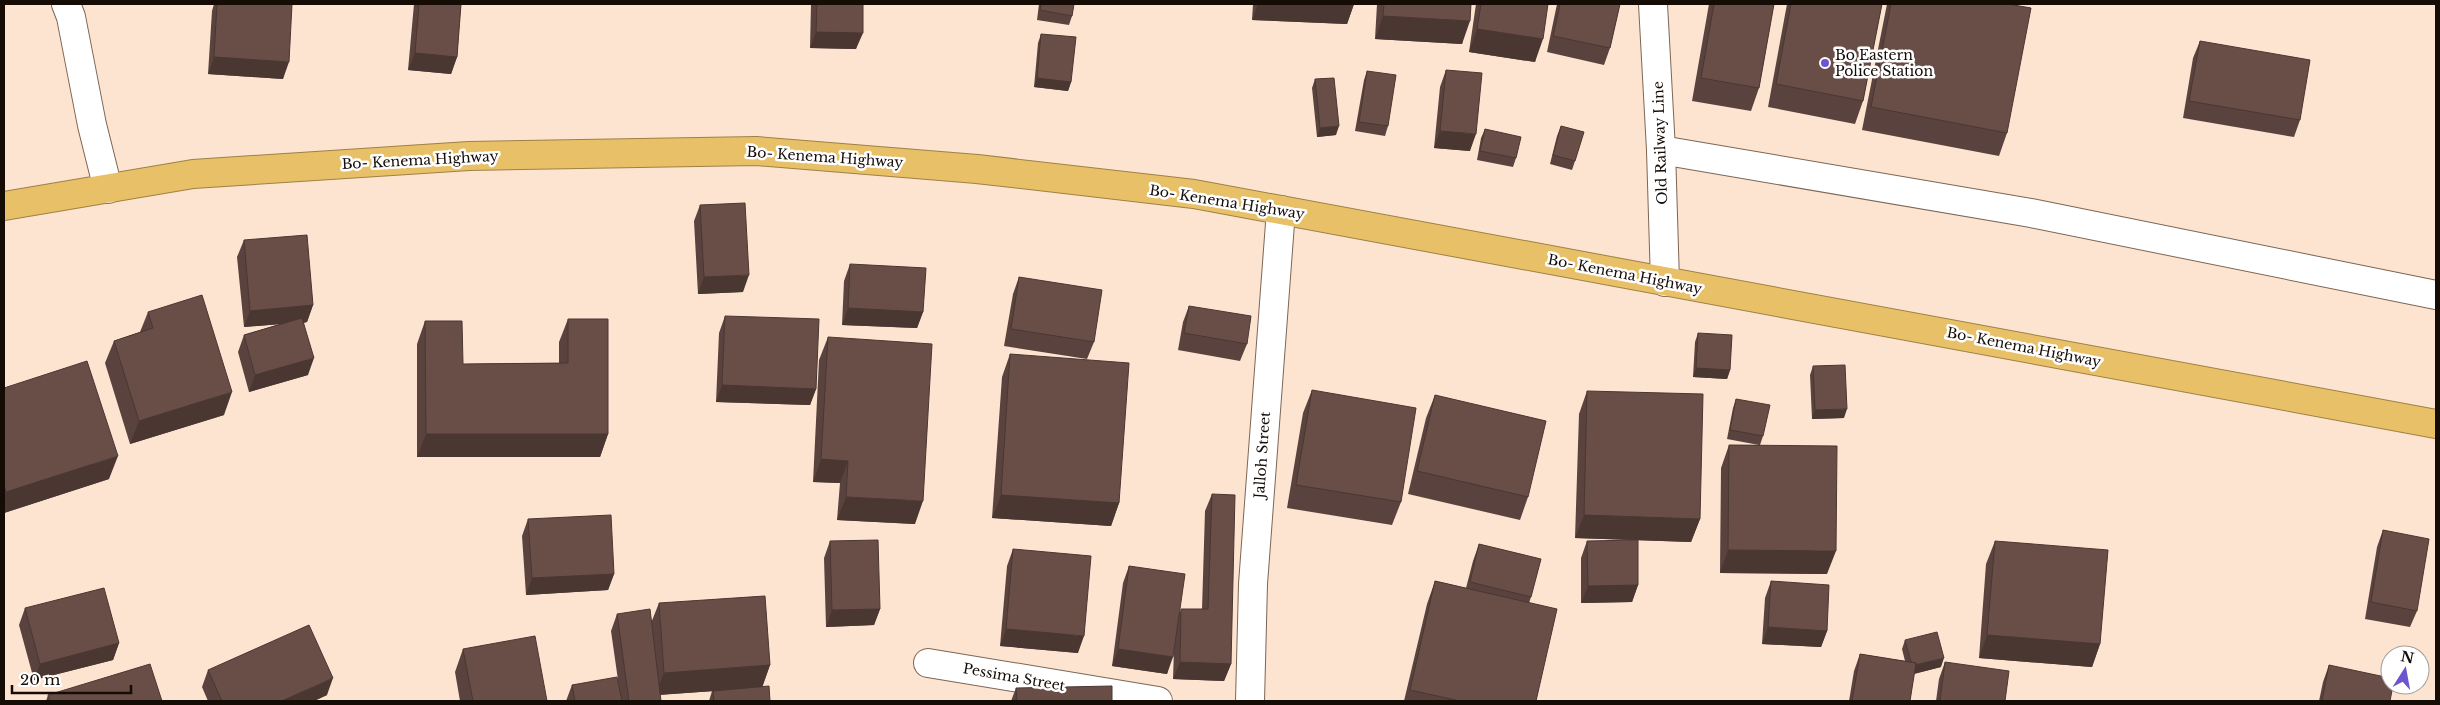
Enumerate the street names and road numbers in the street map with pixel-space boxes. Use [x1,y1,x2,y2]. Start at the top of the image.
street label: Old Railway Line [1649,81,1671,205]
street label: Bo- Kenema Highway [746,143,904,171]
street label: Bo- Kenema Highway [341,147,499,173]
street label: Bo- Kenema Highway [1148,181,1306,223]
street label: Bo- Kenema Highway [1546,250,1704,298]
street label: Bo- Kenema Highway [1945,323,2103,371]
street label: Jalloh Street [1250,410,1274,501]
street label: Pessima Street [961,659,1067,695]

